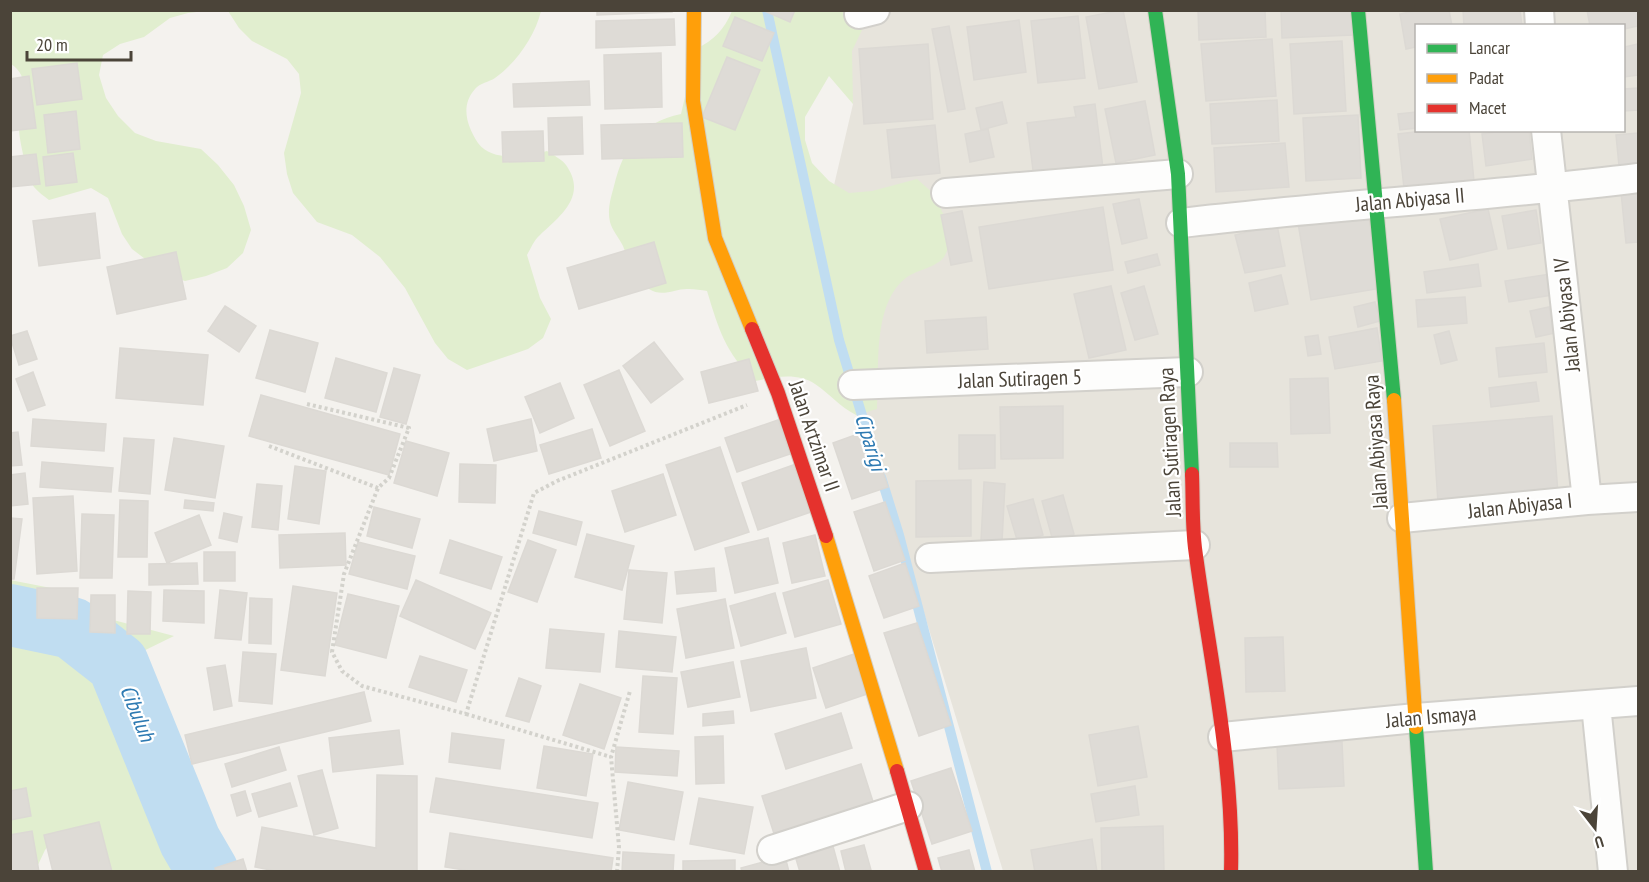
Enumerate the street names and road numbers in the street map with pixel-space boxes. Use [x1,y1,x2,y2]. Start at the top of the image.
street label: Jalan Abiyasa II [1353,181,1466,218]
street label: Jalan Abiyasa IV [1547,257,1586,374]
street label: Jalan Sutiragen 5 [957,363,1082,394]
street label: Jalan Sutiragen Raya [1152,367,1187,518]
street label: Jalan Abiyasa Raya [1357,374,1394,511]
street label: Jalan Artzimar II [782,376,846,495]
street label: Jalan Abiyasa I [1466,487,1573,525]
street label: Jalan Ismaya [1384,699,1477,734]

